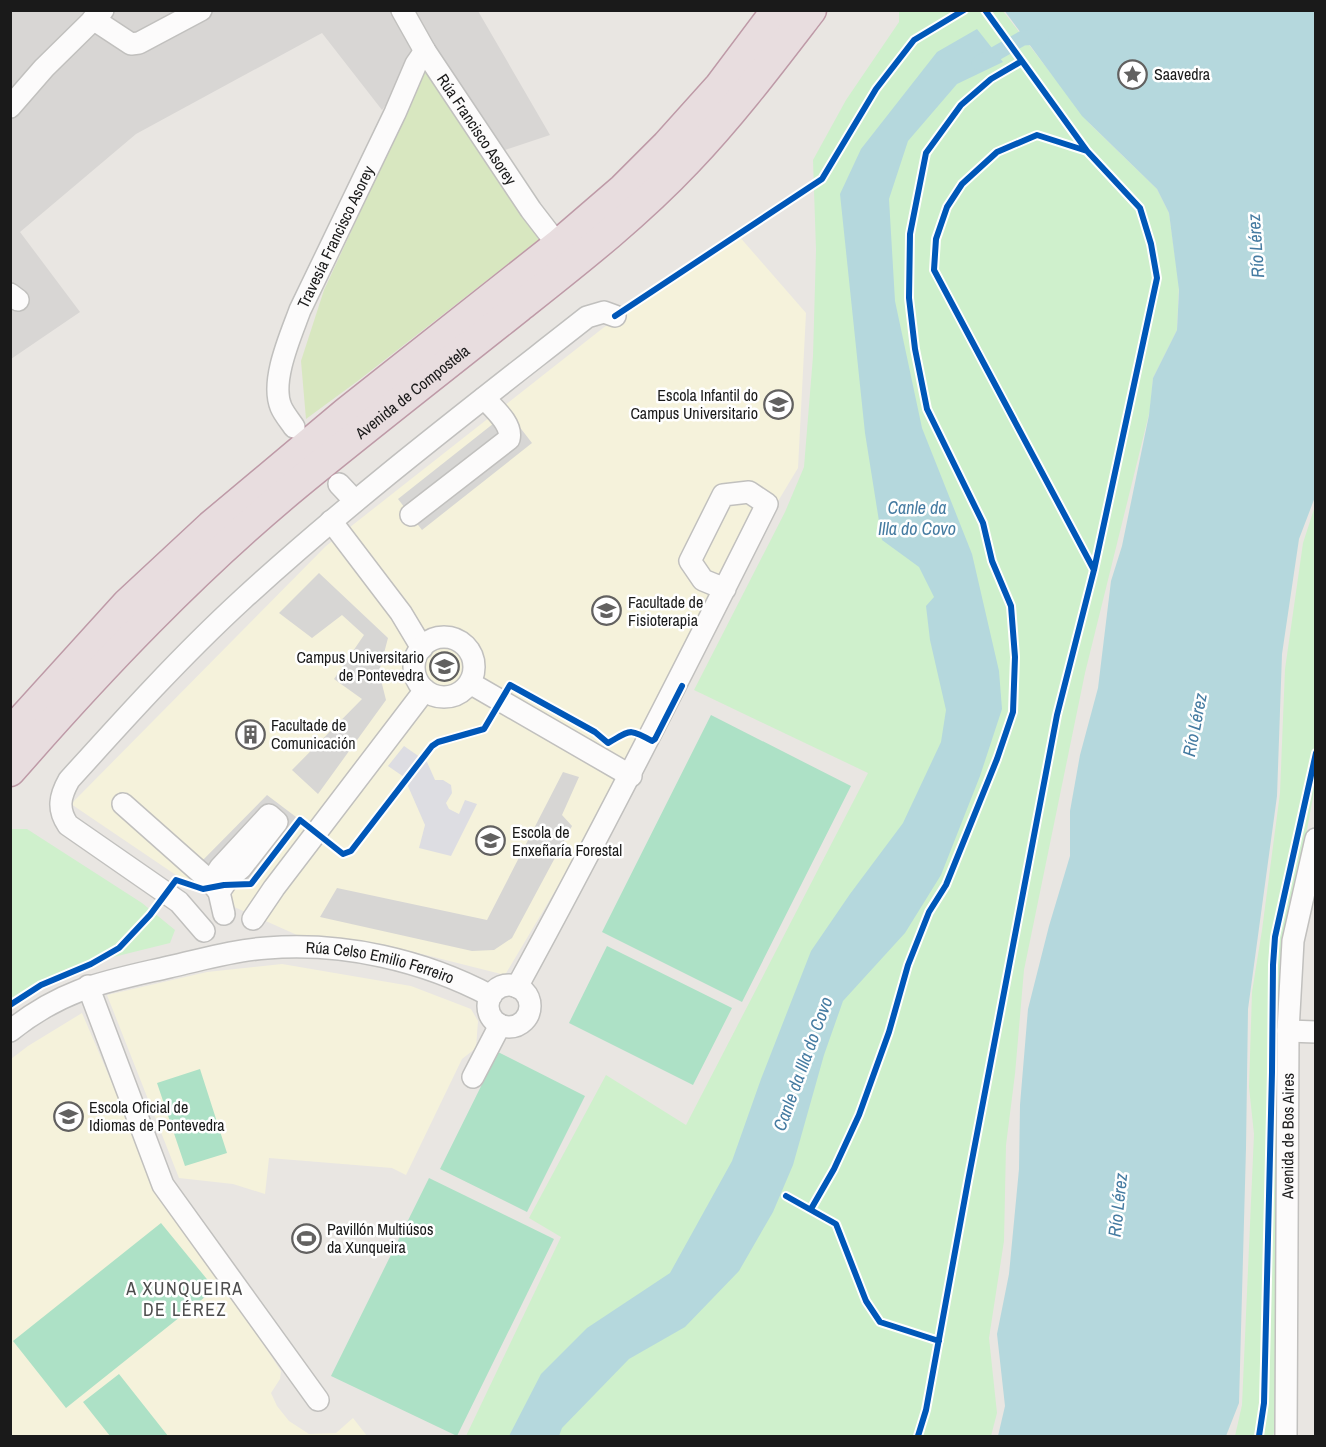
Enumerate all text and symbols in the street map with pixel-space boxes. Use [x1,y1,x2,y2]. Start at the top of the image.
place icon: Saavedra [1117,58,1149,90]
place label: Saavedra [1154,63,1211,85]
street label: Rúa Francisco Asorey [432,69,522,189]
street label: Travesía Francisco Asorey [292,161,379,312]
water label: Río Lérez [1241,213,1270,279]
street label: Avenida de Compostela [350,339,474,444]
place label: Escola Infantil do Campus Universitario [630,384,758,424]
school or university icon: Escola Infantil do Campus Universitario [763,388,795,420]
water label: Canle da Illa do Covo [878,495,956,541]
place label: Facultade de Fisioterapia [628,591,703,631]
school or university icon: Facultade de Fisioterapia [591,595,623,627]
place label: Campus Universitario de Pontevedra [296,646,425,686]
school or university icon: Campus Universitario de Pontevedra [429,650,461,682]
water label: Río Lérez [1176,691,1213,759]
place label: Facultade de Comunicación [271,714,356,754]
building icon: Facultade de Comunicación [234,718,266,750]
place label: Escola de Enxeñaría Forestal [512,821,622,861]
school or university icon: Escola de Enxeñaría Forestal [475,825,507,857]
street label: Rúa Celso Emilio Ferreiro [305,936,458,989]
water label: Canle da Illa do Covo [767,993,838,1134]
street label: Avenida de Bos Aires [1276,1073,1299,1200]
place label: Escola Oficial de Idiomas de Pontevedra [89,1096,225,1136]
school or university icon: Escola Oficial de Idiomas de Pontevedra [52,1100,84,1132]
water label: Río Lérez [1102,1171,1133,1238]
place label: Pavillón Multiúsos da Xunqueira [327,1218,433,1258]
sports icon: Pavillón Multiúsos da Xunqueira [290,1222,322,1254]
district label: A XUNQUEIRA DE LÉREZ [125,1276,244,1322]

